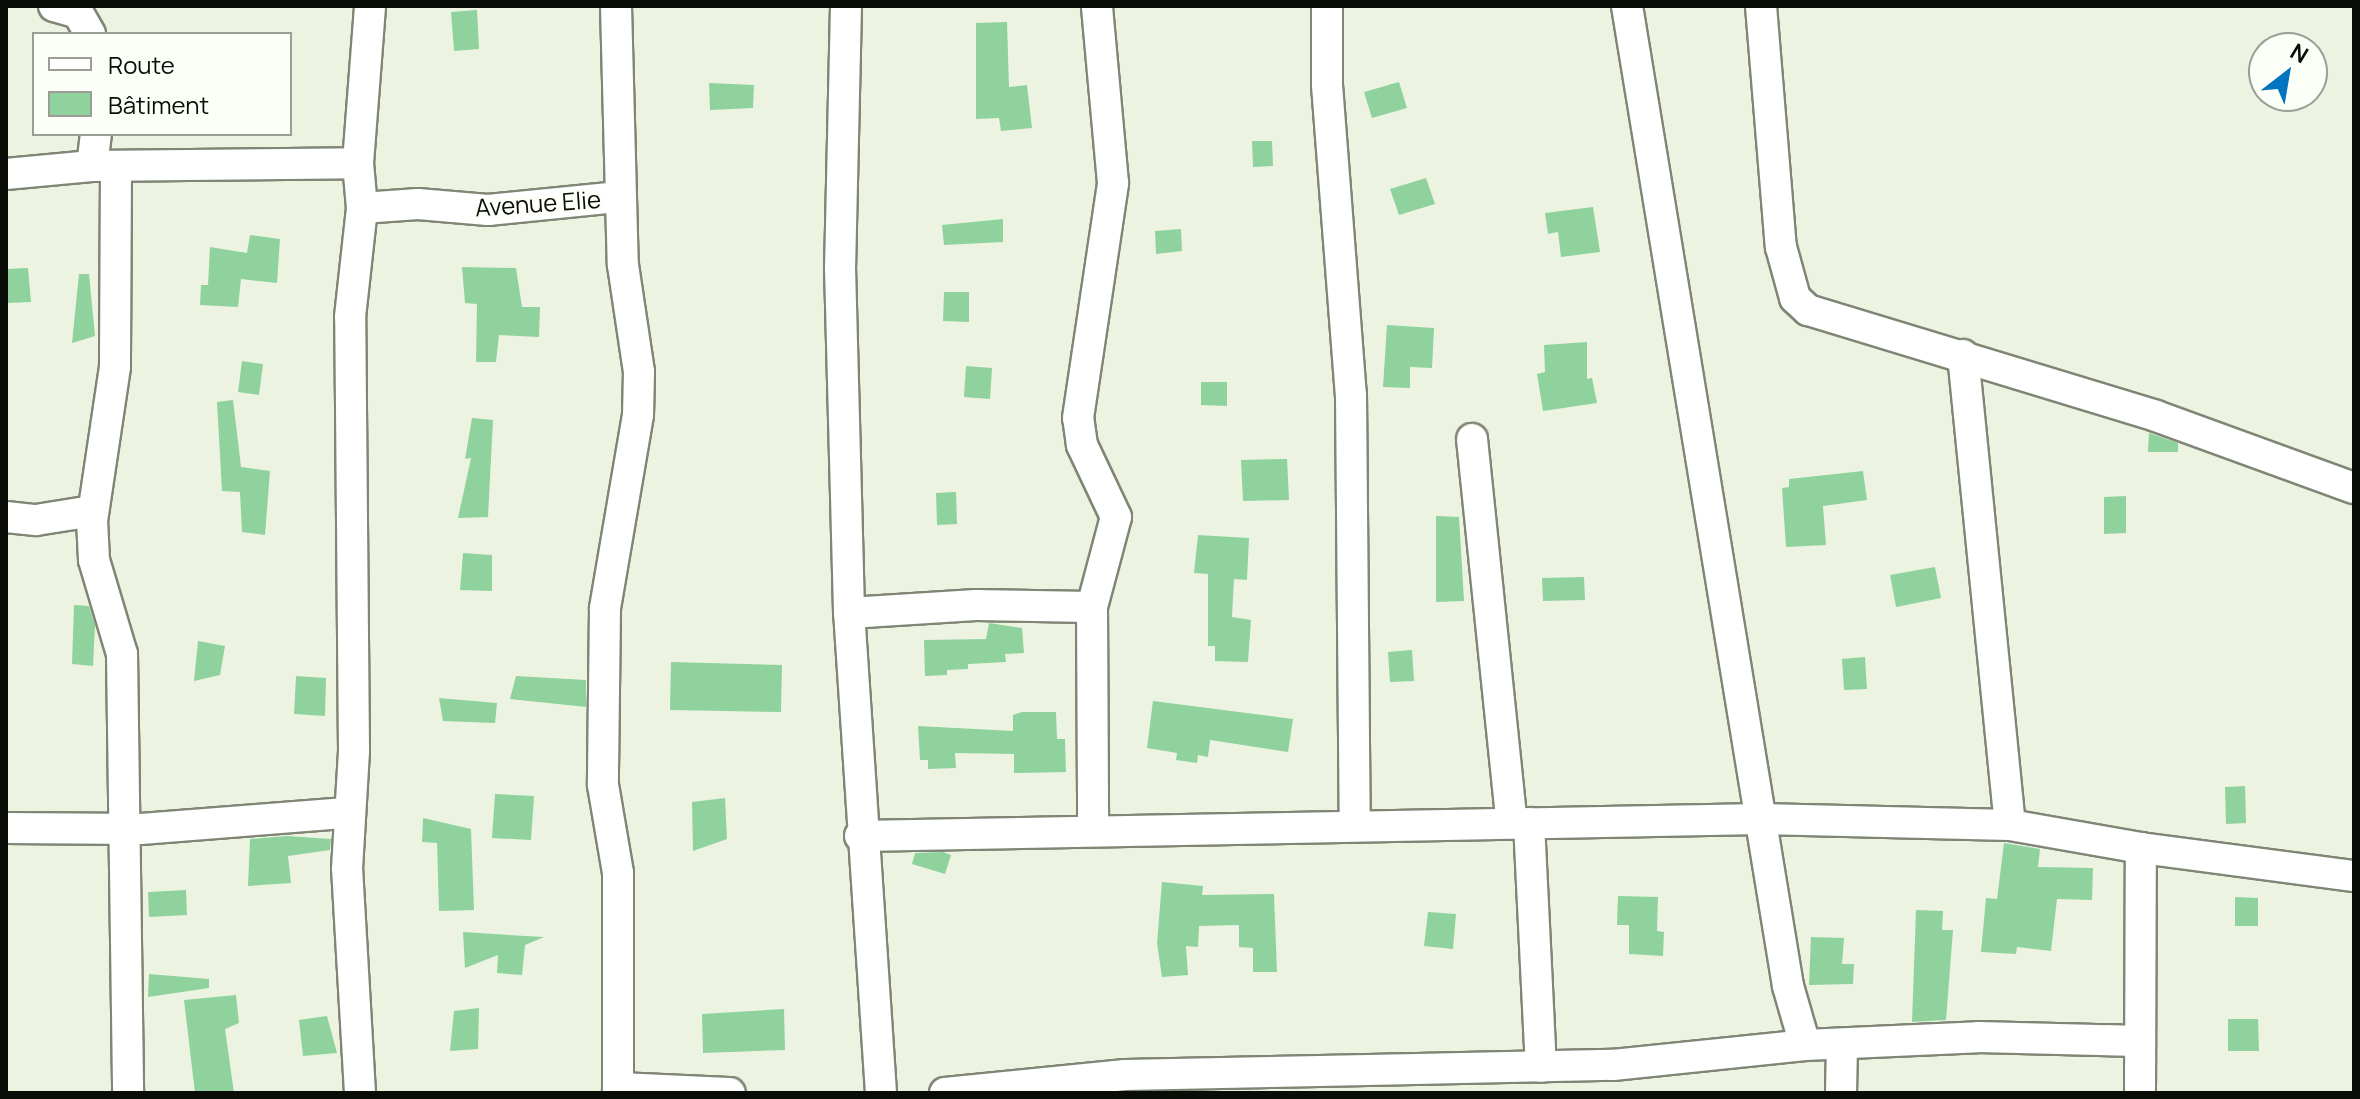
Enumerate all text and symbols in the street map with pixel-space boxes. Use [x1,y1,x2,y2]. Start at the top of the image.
legend [32,32,292,136]
north arrow [2248,32,2328,112]
text: N [2285,36,2314,70]
text: Route [108,48,175,81]
text: Bâtiment [108,88,209,121]
street label: Avenue Elie [474,184,602,222]

